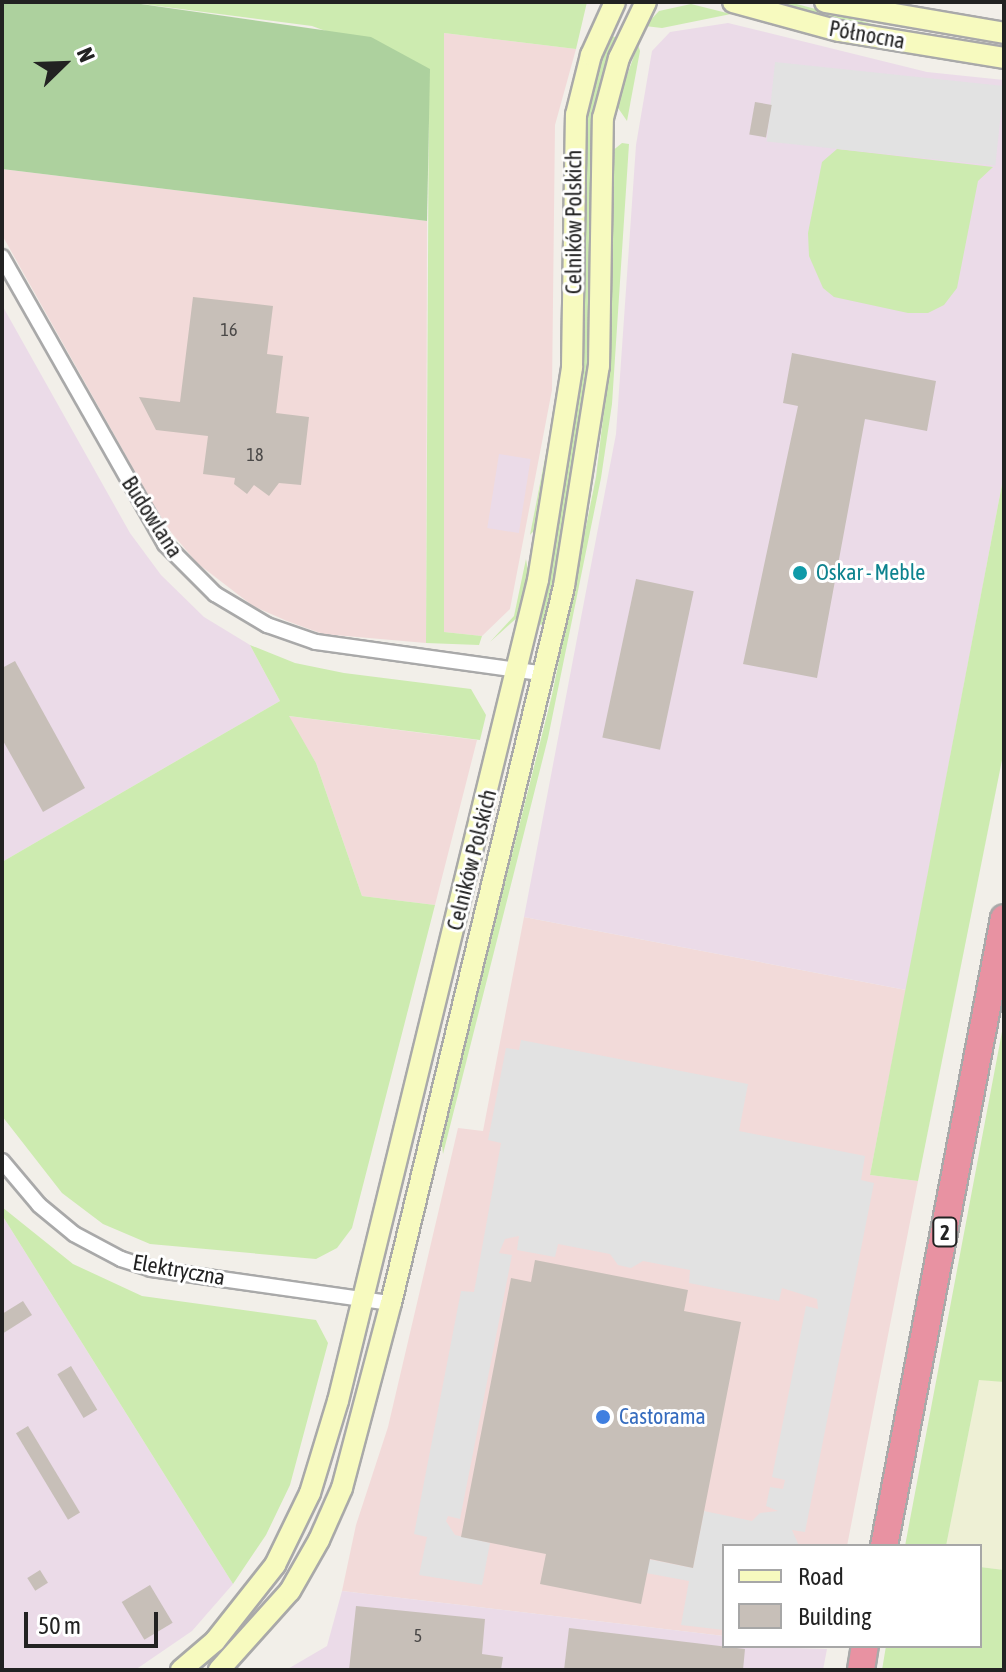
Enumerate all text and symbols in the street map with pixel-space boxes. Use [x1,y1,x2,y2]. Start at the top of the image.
street label: Północna [827,15,907,55]
north arrow [24,24,104,104]
text: N [72,44,101,66]
street label: Celników Polskich [561,150,587,294]
house number: 16 [221,319,237,341]
house number: 18 [247,444,263,466]
street label: Budowlana [116,471,188,563]
place label: Oskar - Meble [816,560,925,586]
marker: Oskar - Meble [791,564,809,582]
street label: Celników Polskich [442,787,502,933]
road number: 2 [931,1216,959,1248]
street label: Elektryczna [131,1249,227,1291]
place label: Castorama [619,1404,706,1430]
marker: Castorama [594,1408,612,1426]
legend [722,1544,982,1648]
text: Road [798,1563,844,1590]
scale bar [28,1596,162,1646]
text: Building [798,1603,871,1630]
text: 50 m [38,1612,81,1639]
house number: 5 [414,1625,422,1647]

